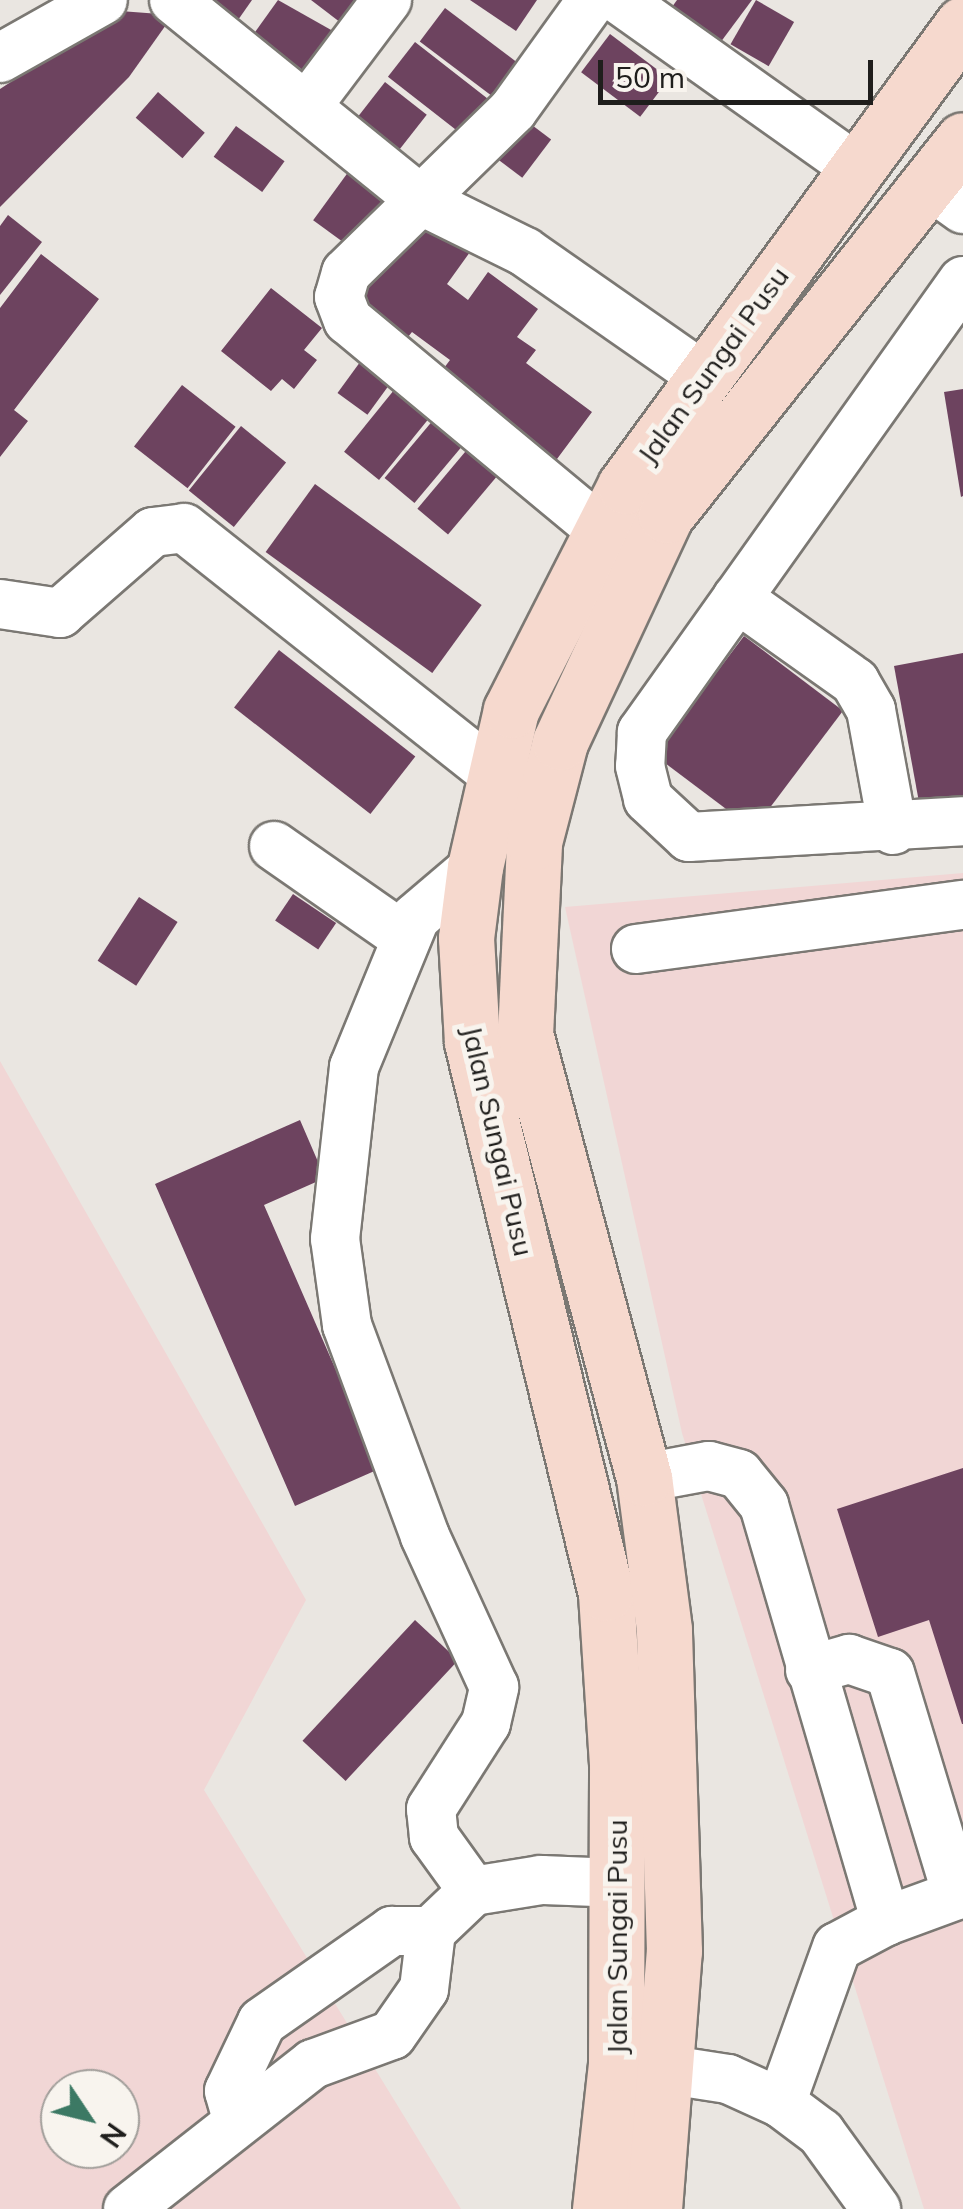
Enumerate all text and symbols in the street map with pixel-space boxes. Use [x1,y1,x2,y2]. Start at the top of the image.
scale bar [603,40,878,102]
text: 50 m [615,58,685,96]
street label: Jalan Sungai Pusu [630,260,796,470]
street label: Jalan Sungai Pusu [455,1023,541,1259]
street label: Jalan Sungai Pusu [600,1819,634,2055]
north arrow [40,2069,140,2169]
text: N [93,2117,134,2154]

